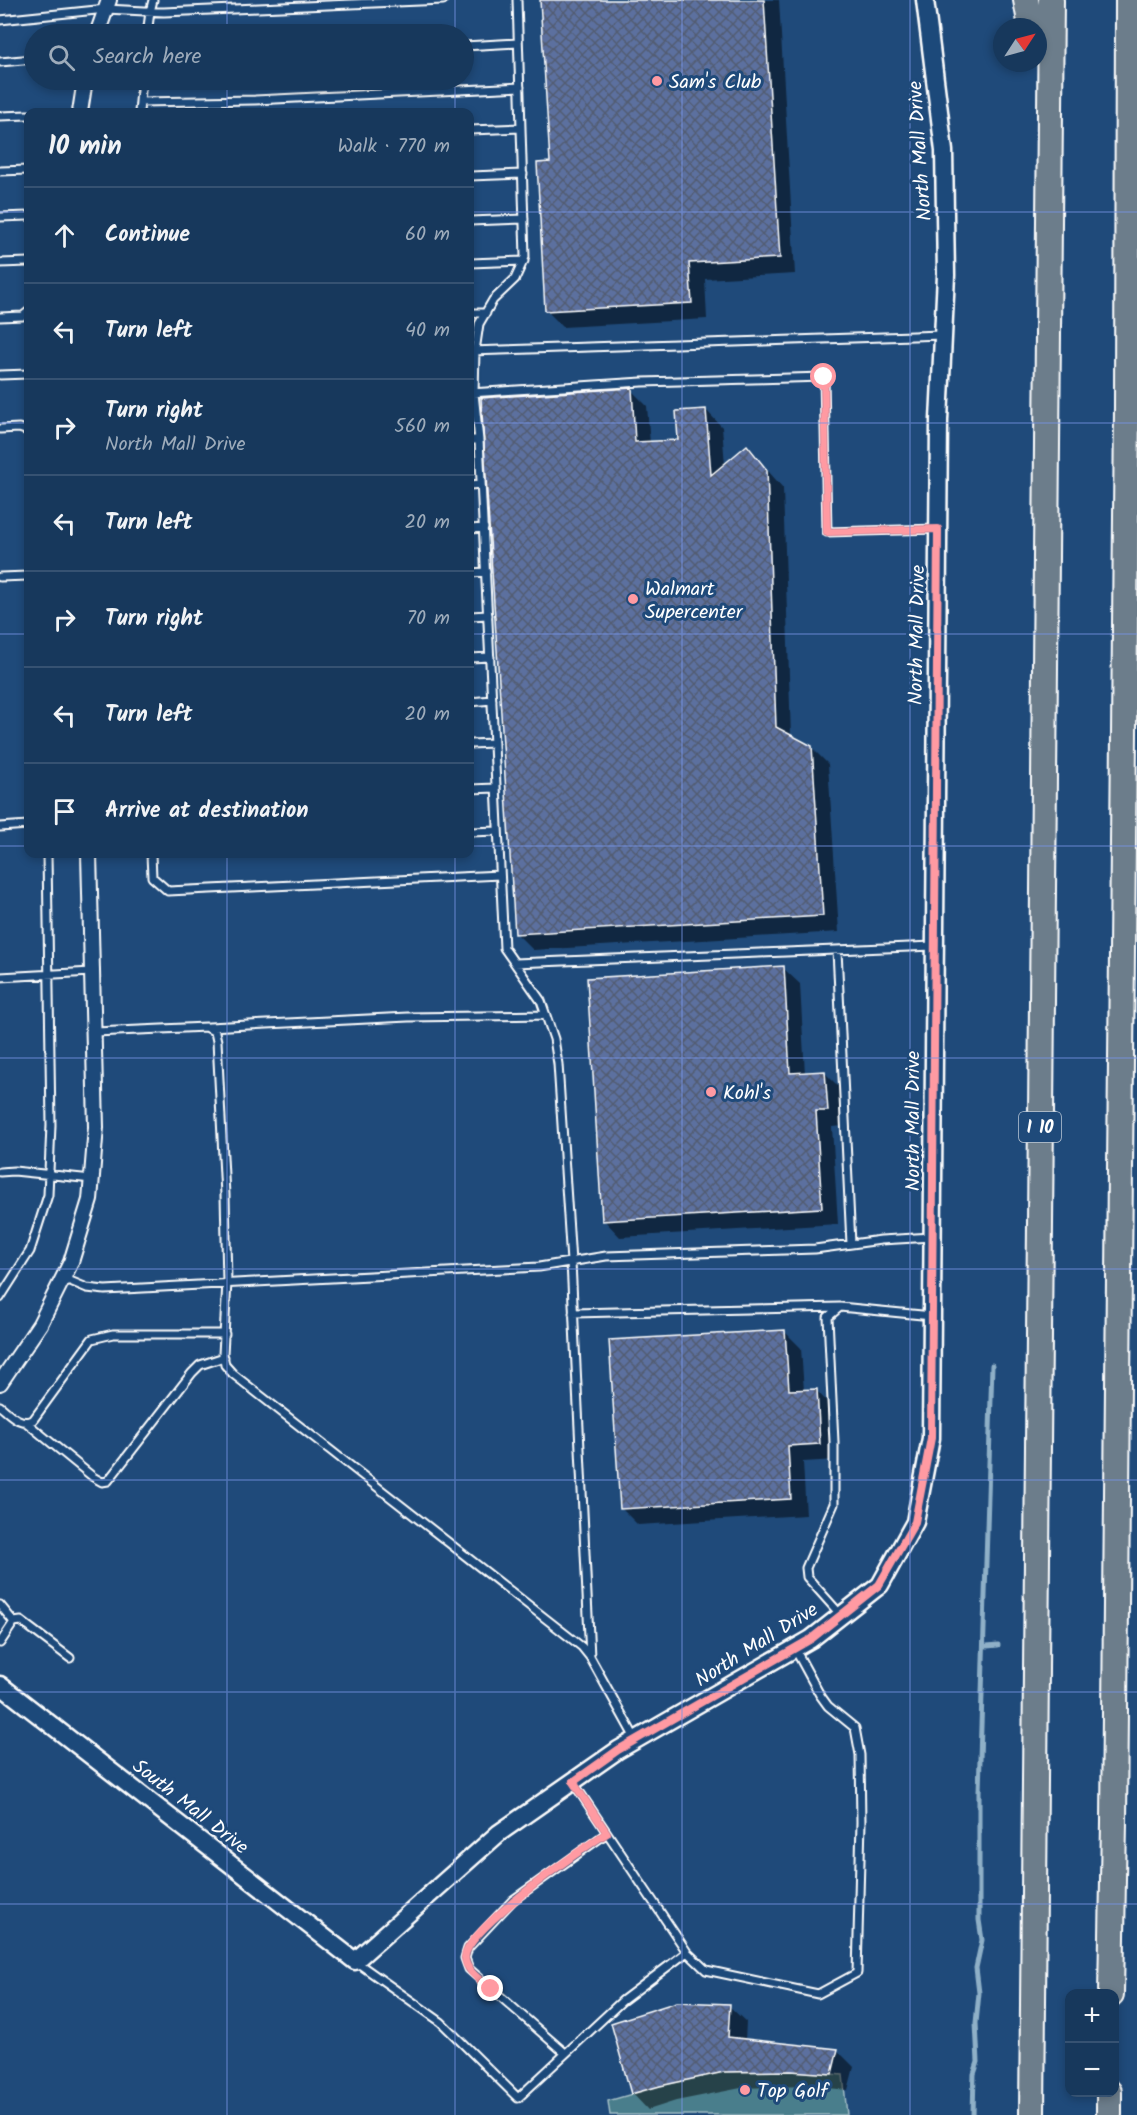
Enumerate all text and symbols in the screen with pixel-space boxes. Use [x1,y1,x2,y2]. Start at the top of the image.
north arrow [993,18,1047,72]
search box [24,24,474,90]
text: Search here [93,40,201,75]
icon: search [45,41,78,74]
place label: Sam's Club [669,67,762,99]
marker: Sam's Club [650,74,664,88]
street label: North Mall Drive [900,80,942,222]
text: 10 min [48,126,122,168]
text: Walk · 770 m [338,131,450,163]
text: Continue [105,218,190,253]
icon: ahead [48,219,81,252]
text: 60 m [405,219,450,251]
text: Turn left [105,314,192,349]
icon: left [48,315,81,348]
text: 40 m [405,315,450,347]
route start [810,363,836,389]
text: Turn right [105,394,203,429]
icon: right [48,411,81,444]
text: 560 m [394,411,450,443]
text: North Mall Drive [105,429,245,461]
text: Turn left [105,506,192,541]
icon: left [48,507,81,540]
text: 20 m [404,507,450,539]
street label: North Mall Drive [901,565,935,706]
place label: Walmart Supercenter [645,574,744,629]
marker: Walmart Supercenter [626,592,640,606]
text: Turn right [105,602,203,637]
icon: right [48,603,81,636]
text: 70 m [407,603,450,635]
text: Turn left [105,698,192,733]
icon: left [48,699,81,732]
text: 20 m [404,699,450,731]
text: Arrive at destination [105,794,308,829]
icon: arrive [48,795,81,828]
street label: North Mall Drive [898,1051,930,1191]
place label: Kohl's [723,1078,771,1110]
marker: Kohl's [704,1085,718,1099]
road number: I 10 [1019,1112,1061,1142]
street label: North Mall Drive [689,1595,825,1696]
street label: South Mall Drive [125,1752,255,1863]
route end [477,1975,503,2001]
map controls [1065,1989,1119,2097]
button: + [1065,1989,1119,2043]
button: − [1065,2043,1119,2097]
place label: Top Golf [757,2076,831,2108]
marker: Top Golf [738,2083,752,2097]

